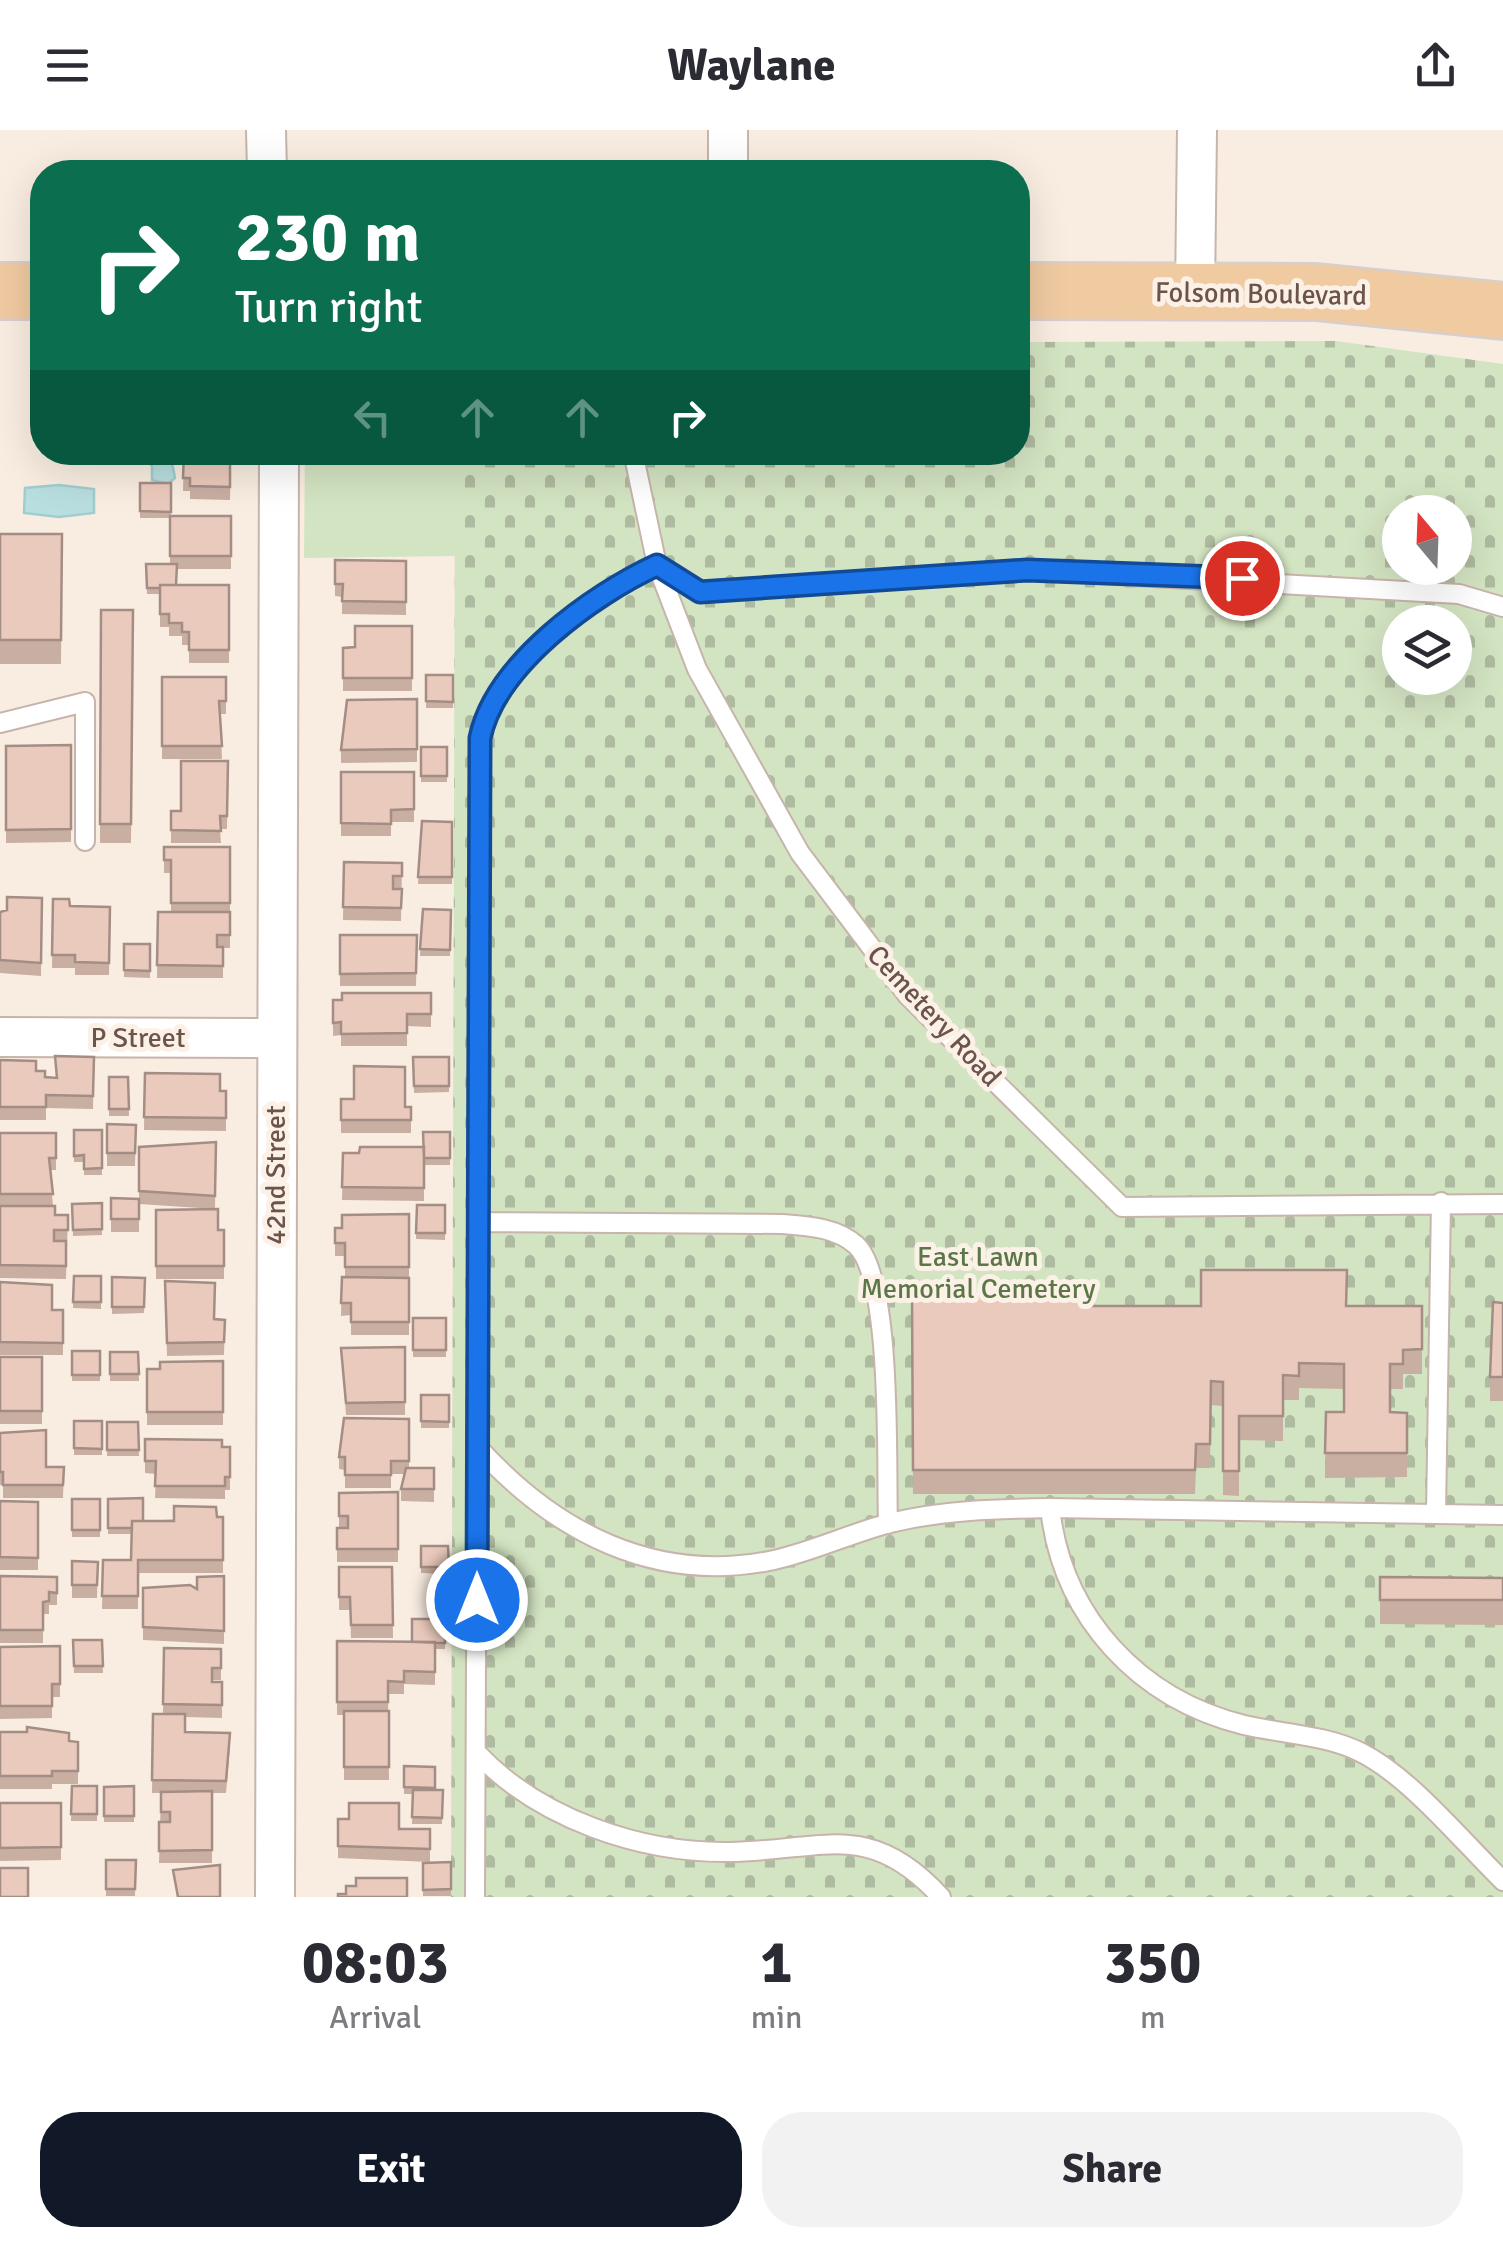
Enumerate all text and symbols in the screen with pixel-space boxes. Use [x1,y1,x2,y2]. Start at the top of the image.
icon: menu [40,38,95,93]
text: Waylane [667,38,836,93]
icon: share [1408,38,1463,93]
text: 230 m [235,194,420,280]
icon: right [70,200,200,330]
street label: Folsom Boulevard [1155,275,1367,313]
text: Turn right [235,280,423,335]
icon: left [345,390,400,445]
icon: ahead [450,390,505,445]
icon: ahead [555,390,610,445]
icon: right [660,390,715,445]
north arrow [1382,495,1472,585]
map controls [1382,495,1472,695]
pin [1200,536,1285,621]
icon: arrive [1215,551,1270,606]
button: layers [1382,605,1472,695]
street label: Cemetery Road [860,938,1008,1094]
street label: P Street [90,1021,186,1055]
street label: 42nd Street [259,1105,293,1245]
park label: East Lawn Memorial Cemetery [860,1240,1096,1306]
position arrow [425,1548,529,1652]
text: 08:03 [302,1926,449,2000]
text: 1 [760,1926,793,2000]
text: 350 [1104,1926,1201,2000]
text: Arrival [329,1998,421,2037]
text: min [751,1998,802,2037]
text: m [1140,1998,1165,2037]
button: Exit [40,2112,742,2227]
button: Share [762,2112,1463,2227]

